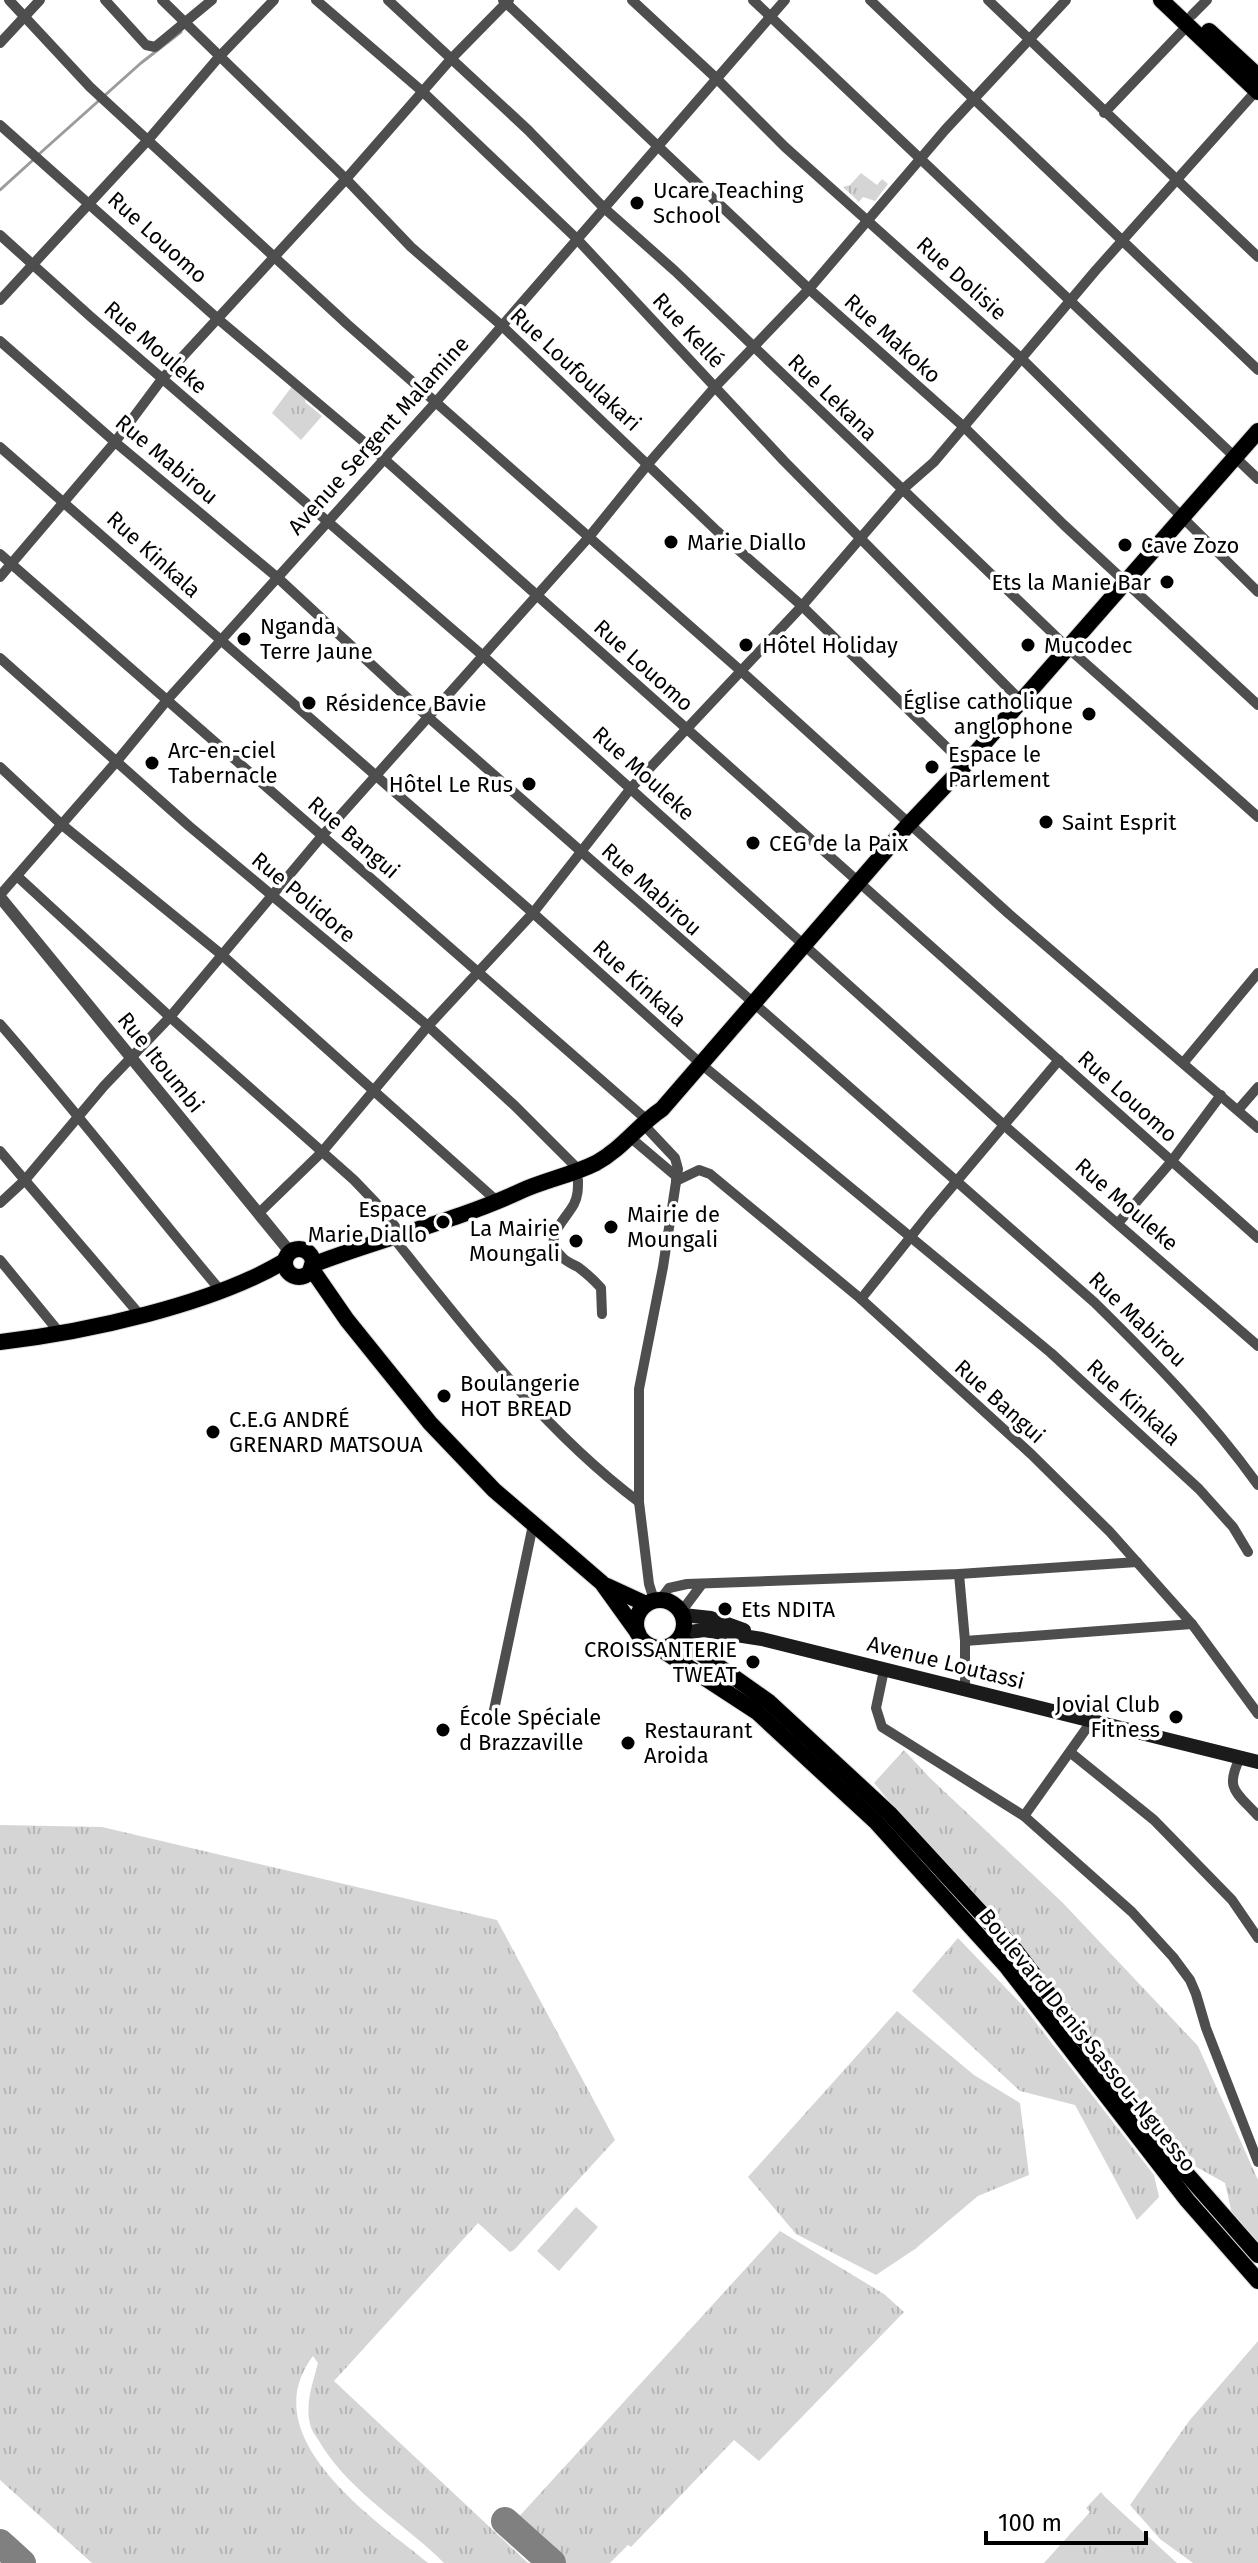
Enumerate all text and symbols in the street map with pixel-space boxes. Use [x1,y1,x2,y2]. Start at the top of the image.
place label: Ucare Teaching School [653,177,804,229]
street label: Rue Louomo [102,186,213,289]
marker: Ucare Teaching School [628,194,646,212]
street label: Rue Dolisie [911,231,1012,326]
street label: Rue Kellé [647,287,730,374]
street label: Rue Makoko [839,288,947,389]
street label: Rue Mouleke [98,295,213,400]
street label: Rue Loufoulakari [505,302,647,437]
street label: Avenue Sergent Malamine [282,330,475,540]
street label: Rue Lekana [782,348,883,447]
street label: Rue Mabirou [110,409,224,510]
street label: Rue Kinkala [101,505,206,604]
place label: Marie Diallo [687,529,806,556]
place label: Cave Zozo [1141,532,1239,559]
marker: Marie Diallo [662,533,680,551]
marker: Cave Zozo [1116,536,1134,554]
place label: Ets la Manie Bar [992,569,1152,596]
marker: Ets la Manie Bar [1158,573,1176,591]
place label: Nganda Terre Jaune [260,613,373,665]
street label: Rue Louomo [588,614,699,717]
marker: Nganda Terre Jaune [235,630,253,648]
place label: Hôtel Holiday [762,632,898,659]
place label: Mucodec [1044,632,1133,659]
marker: Hôtel Holiday [737,636,755,654]
marker: Mucodec [1019,636,1037,654]
place label: Église catholique anglophone [903,688,1073,740]
place label: Résidence Bavie [325,690,486,717]
marker: Résidence Bavie [300,694,318,712]
marker: Église catholique anglophone [1080,705,1098,723]
street label: Rue Mouleke [587,720,700,826]
place label: Arc-en-ciel Tabernacle [168,737,278,789]
place label: Espace le Parlement [948,741,1050,793]
marker: Arc-en-ciel Tabernacle [143,754,161,772]
marker: Espace le Parlement [923,758,941,776]
place label: Hôtel Le Rus [389,771,513,798]
marker: Hôtel Le Rus [520,775,538,793]
street label: Rue Bangui [302,790,405,884]
place label: Saint Esprit [1062,809,1177,836]
marker: Saint Esprit [1037,813,1055,831]
place label: CEG de la Paix [769,830,908,857]
marker: CEG de la Paix [744,834,762,852]
street label: Rue Mabirou [596,837,707,941]
street label: Rue Polidore [246,846,361,949]
street label: Rue Kinkala [587,934,692,1033]
street label: Rue Itoumbi [112,1006,209,1118]
street label: Rue Louomo [1072,1045,1183,1148]
street label: Rue Mouleke [1069,1152,1184,1257]
place label: Espace Marie Diallo [308,1196,427,1248]
place label: Mairie de Moungali [627,1201,720,1253]
marker: Espace Marie Diallo [434,1213,452,1231]
place label: La Mairie Moungali [469,1215,560,1267]
marker: Mairie de Moungali [602,1218,620,1236]
marker: La Mairie Moungali [567,1232,585,1250]
street label: Rue Mabirou [1083,1266,1192,1373]
street label: Rue Kinkala [1081,1353,1186,1452]
street label: Rue Bangui [949,1354,1050,1449]
place label: Boulangerie HOT BREAD [460,1370,580,1422]
marker: Boulangerie HOT BREAD [435,1387,453,1405]
place label: C.E.G ANDRÉ GRENARD MATSOUA [229,1406,423,1458]
marker: C.E.G ANDRÉ GRENARD MATSOUA [204,1423,222,1441]
place label: Ets NDITA [741,1596,835,1623]
marker: Ets NDITA [716,1600,734,1618]
street label: Avenue Loutassi [865,1630,1027,1695]
place label: CROISSANTERIE TWEAT [584,1636,738,1688]
marker: CROISSANTERIE TWEAT [744,1653,762,1671]
place label: Jovial Club Fitness [1055,1691,1160,1743]
place label: École Spéciale d Brazzaville [459,1704,601,1756]
marker: Jovial Club Fitness [1167,1708,1185,1726]
place label: Restaurant Aroida [644,1717,752,1769]
marker: École Spéciale d Brazzaville [434,1721,452,1739]
marker: Restaurant Aroida [619,1734,637,1752]
street label: Boulevard Denis Sassou-Nguesso [973,1903,1202,2177]
scale bar [986,2495,1146,2545]
text: 100 m [998,2509,1062,2537]

